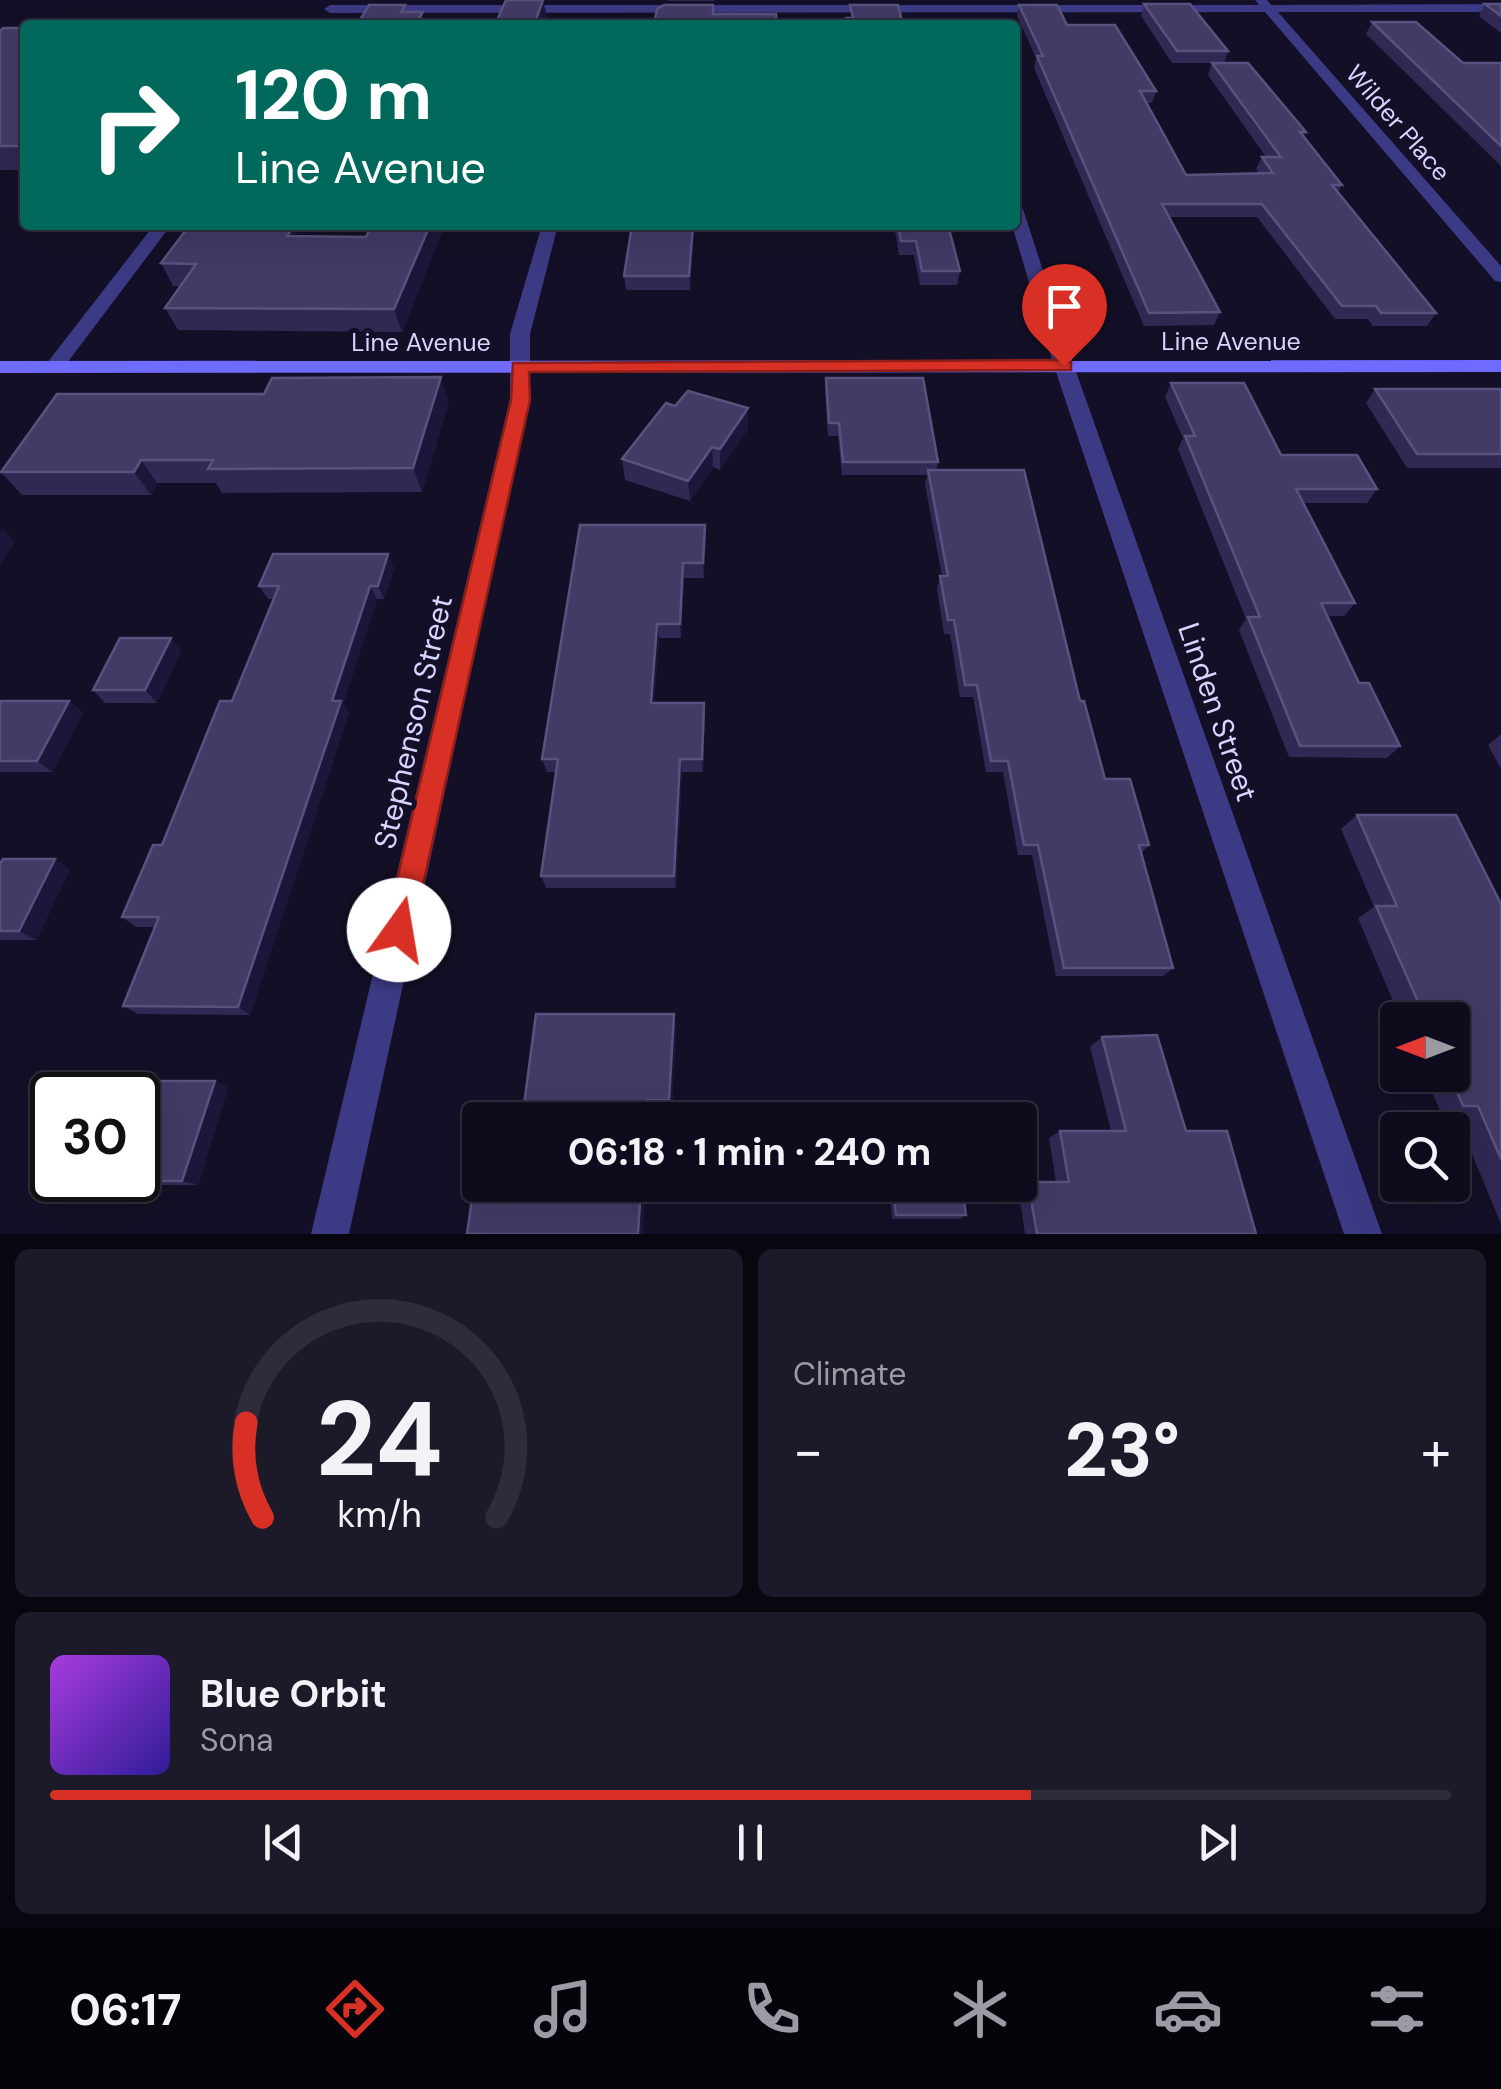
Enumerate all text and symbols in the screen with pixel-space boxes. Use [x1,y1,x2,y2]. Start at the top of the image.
text: 120 m [235,50,432,141]
street label: Wilder Place [1338,58,1458,188]
icon: right [70,60,200,190]
text: Line Avenue [235,138,486,197]
pin [1022,264,1107,367]
icon: arrive [1037,279,1092,334]
street label: Line Avenue [1161,325,1301,358]
street label: Line Avenue [351,326,491,359]
street label: Stephenson Street [365,591,461,853]
street label: Linden Street [1169,618,1267,806]
position arrow [347,878,451,982]
north arrow [1380,1002,1470,1092]
map controls [1380,1002,1470,1202]
speed limit sign: 30 [30,1072,160,1202]
button: search [1380,1112,1470,1202]
text: 06:18 · 1 min · 240 m [568,1127,931,1177]
text: Climate [793,1353,907,1395]
text: 24 [316,1372,442,1507]
text: 23° [1064,1402,1180,1499]
text: − [793,1415,823,1487]
text: + [1421,1415,1451,1487]
text: km/h [337,1492,421,1538]
text: Blue Orbit [200,1669,387,1719]
text: Sona [200,1719,273,1761]
icon: previous [256,1815,311,1870]
icon: pause [723,1815,778,1870]
icon: next [1190,1815,1245,1870]
icon: directions [320,1974,390,2044]
icon: music [528,1974,598,2044]
icon: phone [737,1974,807,2044]
icon: climate [945,1974,1015,2044]
icon: car [1153,1974,1223,2044]
icon: filters [1362,1974,1432,2044]
text: 06:17 [69,1980,181,2039]

